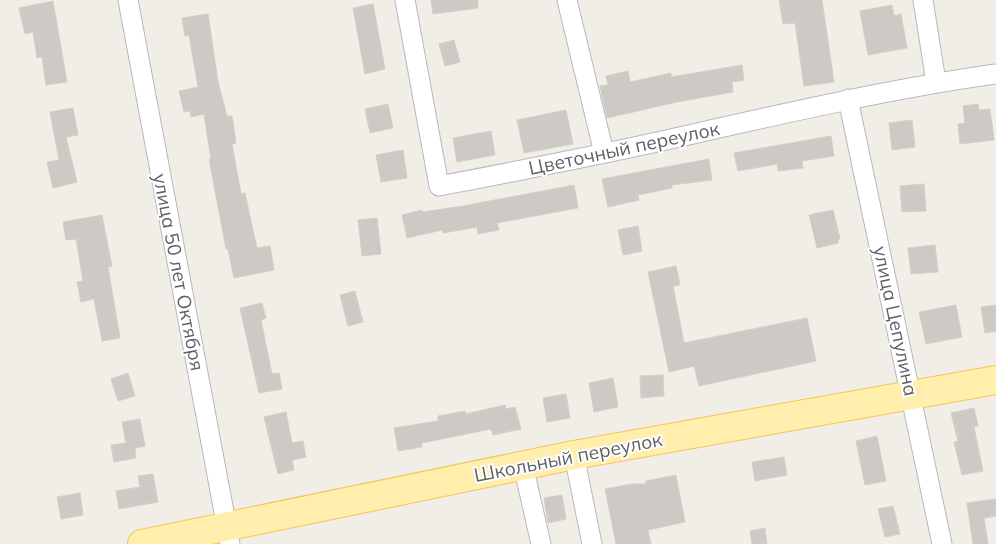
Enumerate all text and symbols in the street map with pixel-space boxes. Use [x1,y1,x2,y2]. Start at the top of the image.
street label: Цветочный переулок [526,116,722,180]
street label: улица 50 лет Октября [148,171,210,373]
street label: улица Цепулина [868,244,924,398]
street label: Школьный переулок [472,427,665,487]

